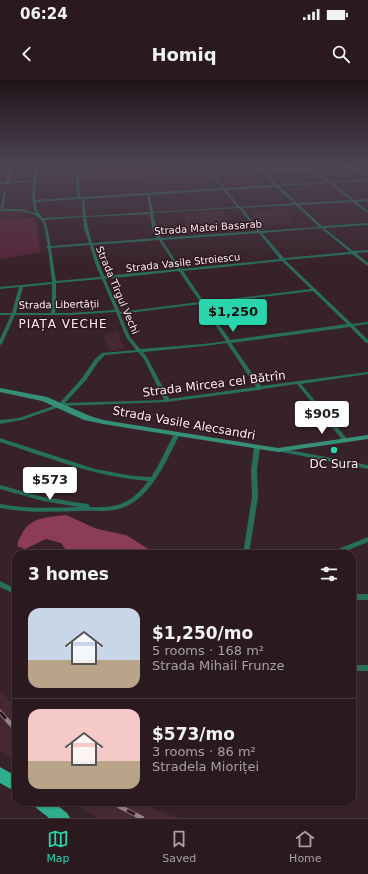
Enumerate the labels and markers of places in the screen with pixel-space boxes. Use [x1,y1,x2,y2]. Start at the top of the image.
pin: $1,250 [200,299,266,333]
pin: $905 [298,401,346,435]
marker: DC Sura [329,445,339,455]
place label: DC Sura [310,457,358,471]
pin: $573 [26,467,74,501]

